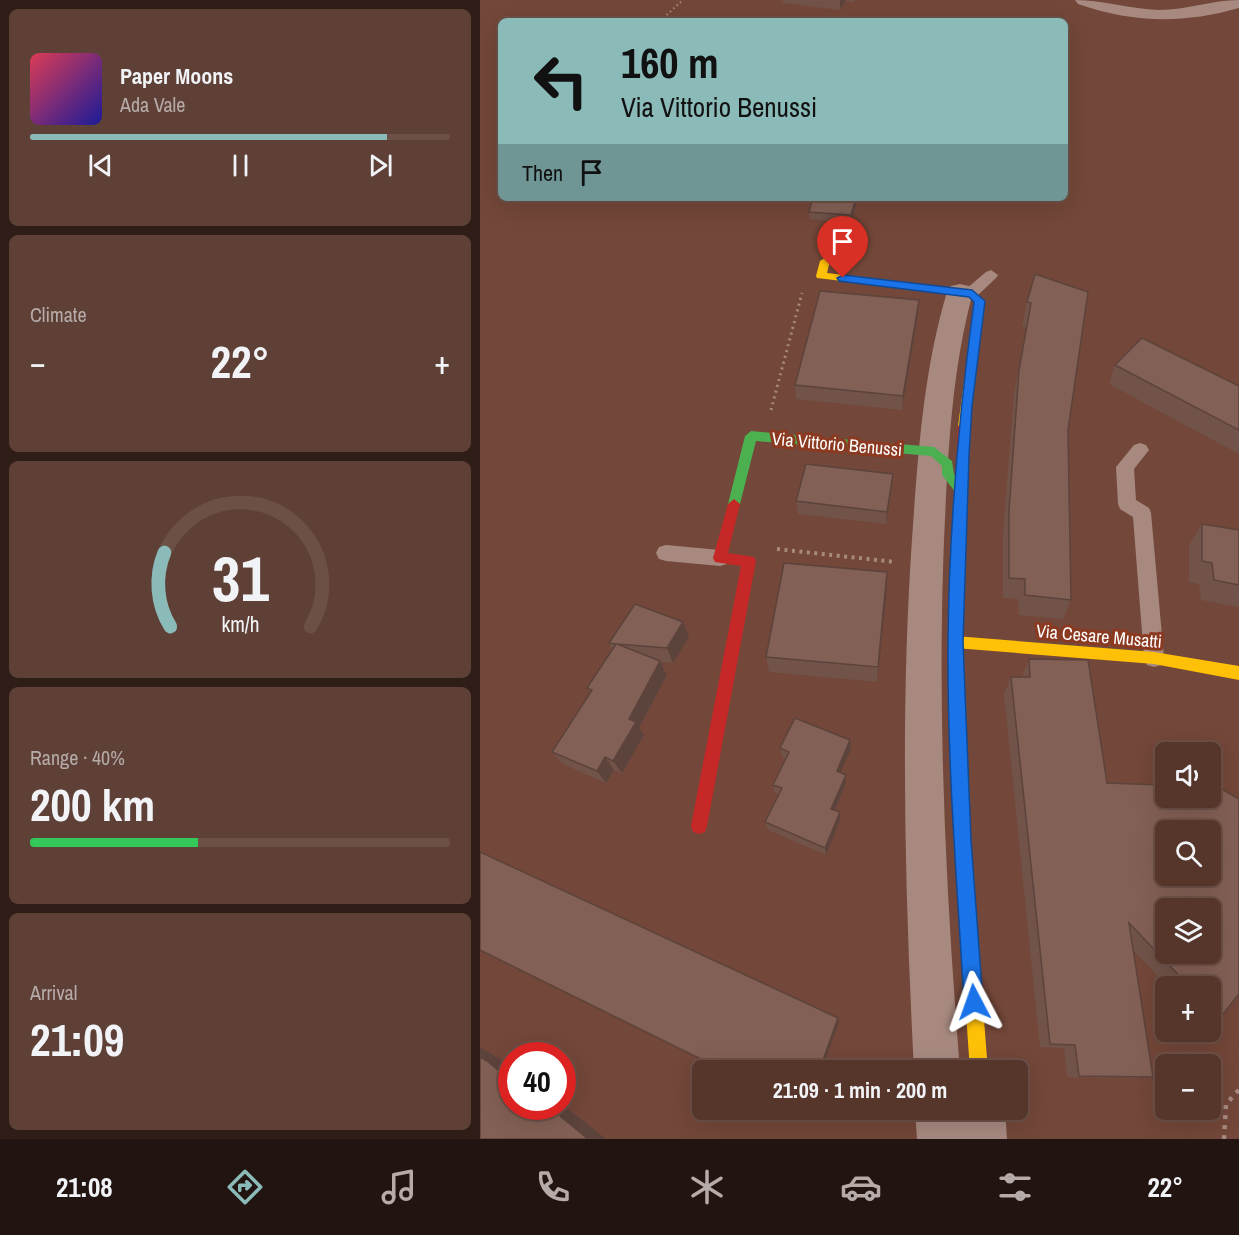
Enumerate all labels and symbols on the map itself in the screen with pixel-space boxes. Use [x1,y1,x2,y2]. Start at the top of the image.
pin [817,216,868,278]
street label: Via Vittorio Benussi [771,426,903,462]
street label: Via Cesare Musatti [1035,618,1163,654]
position arrow [942,970,1006,1034]
speed limit sign: 40 [498,1042,576,1120]

